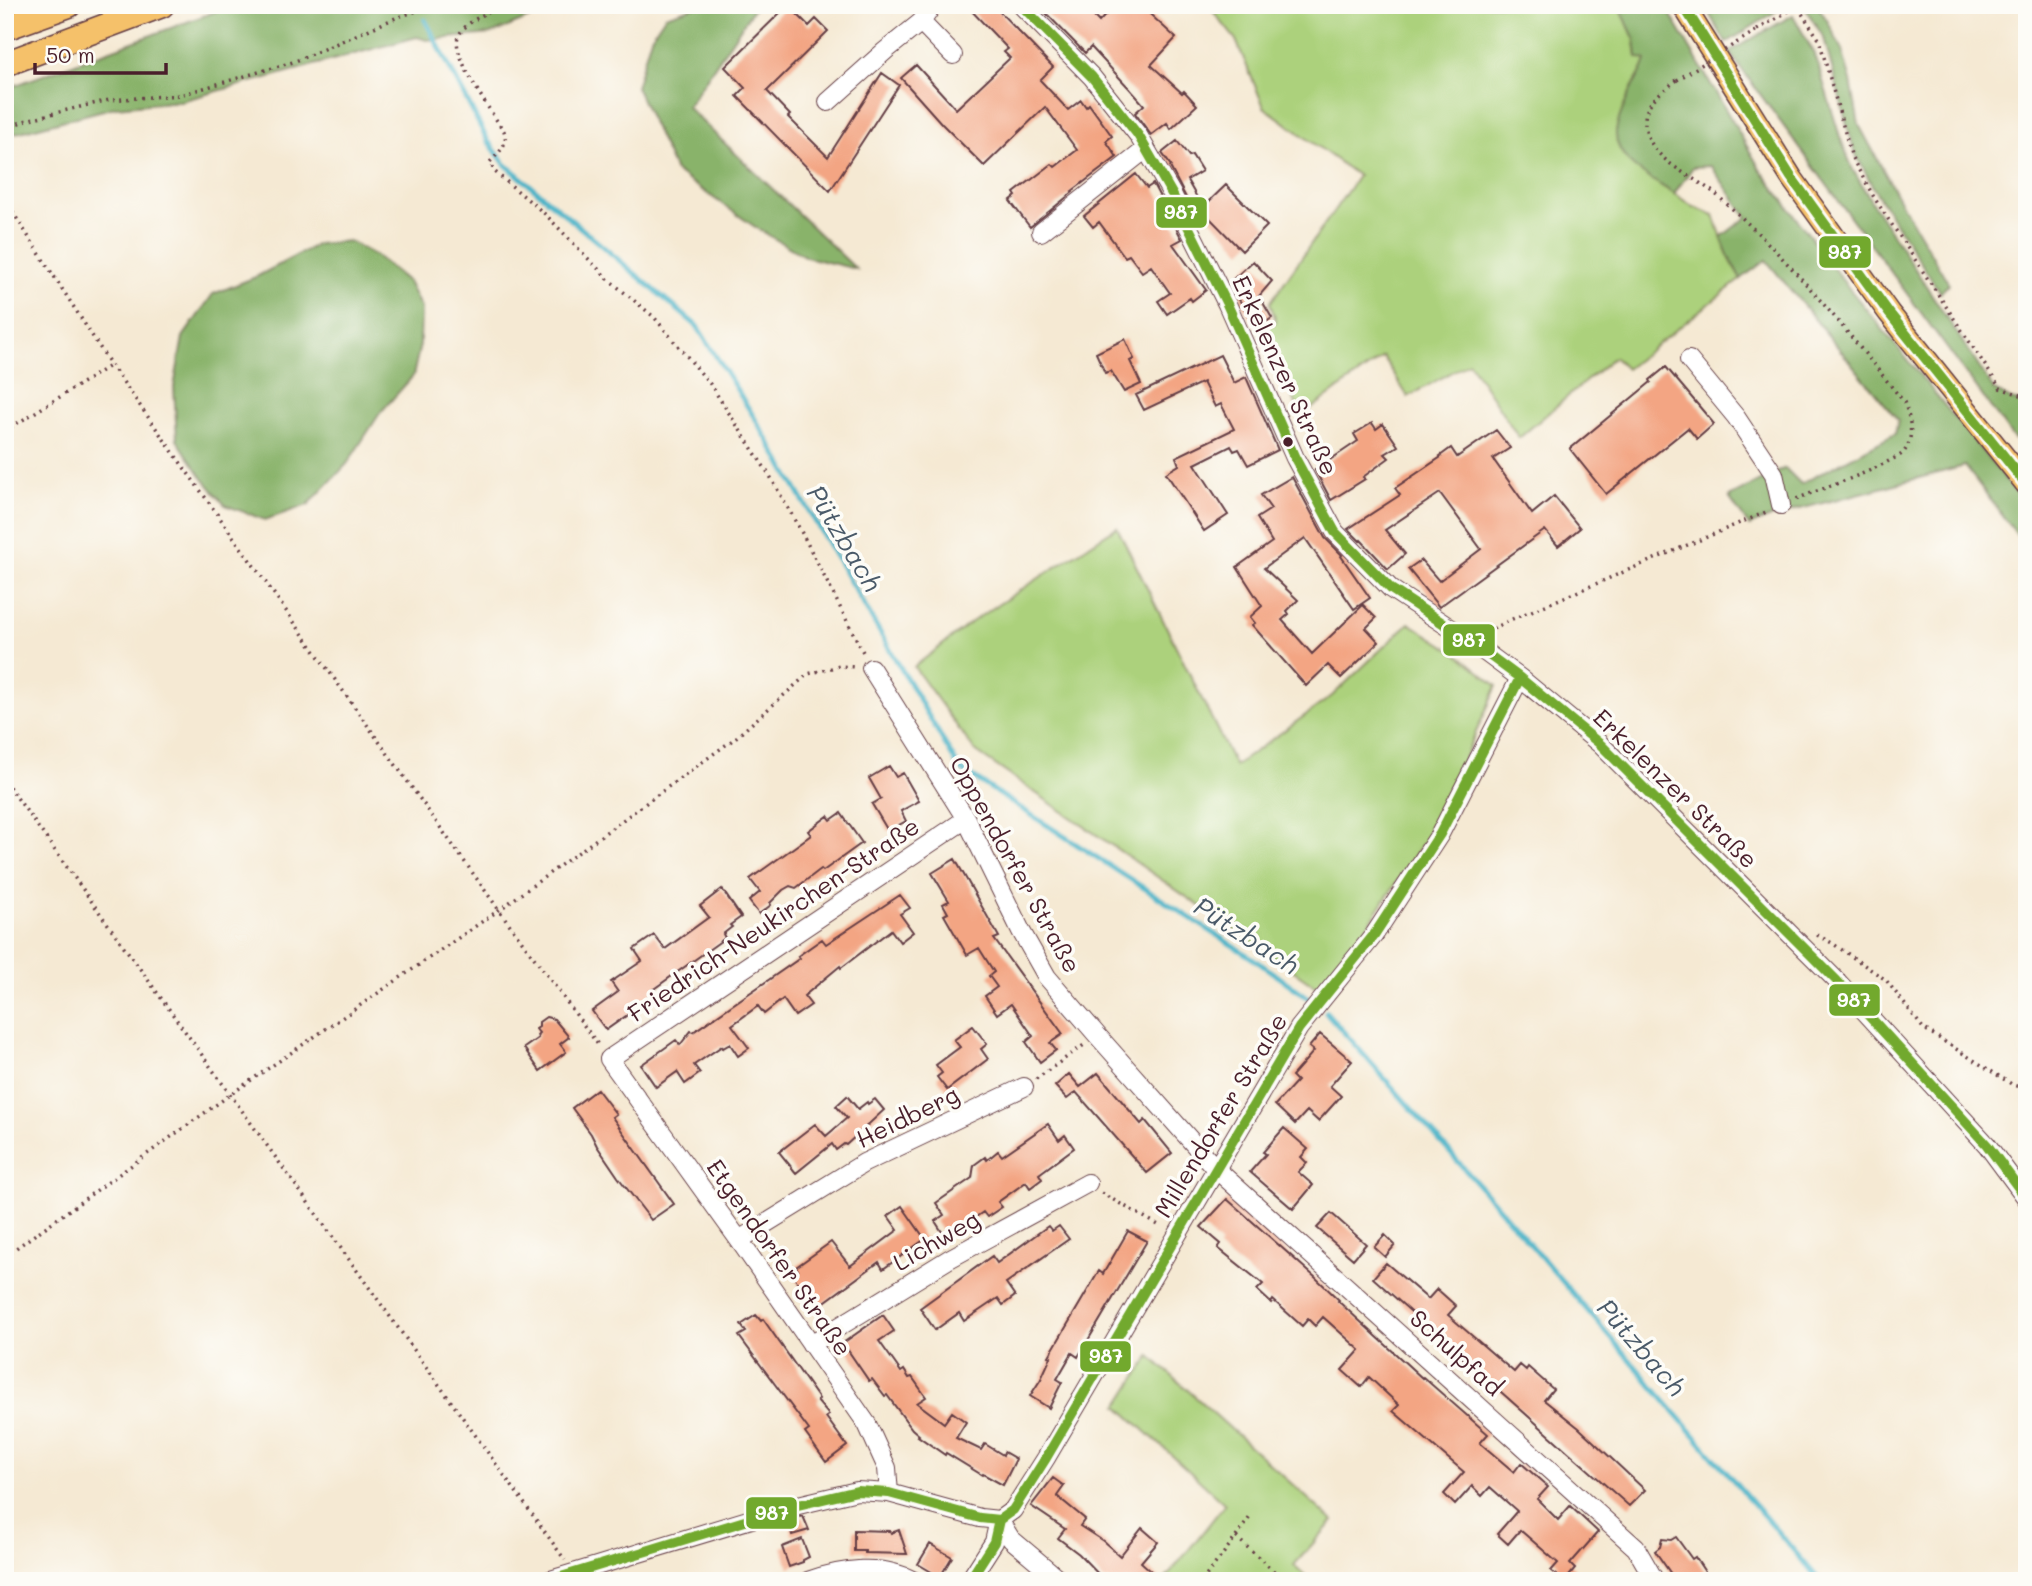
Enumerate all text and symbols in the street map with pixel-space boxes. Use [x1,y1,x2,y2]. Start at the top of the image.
scale bar [35,32,166,76]
text: 50 m [46,41,95,68]
line badge: 987 [1155,196,1208,229]
text: 987 [1164,199,1198,224]
line badge: 987 [1818,235,1872,269]
text: 987 [1828,239,1862,264]
street label: Erkelenzer Straße [1226,270,1346,480]
unlabelled marker [1281,435,1295,449]
water label: Pützbach [800,478,890,598]
line badge: 987 [1442,623,1496,657]
text: 987 [1452,627,1486,652]
street label: Erkelenzer Straße [1587,702,1765,874]
street label: Oppendorfer Straße [943,750,1089,978]
street label: Friedrich-Neukirchen-Straße [621,810,925,1028]
water label: Pützbach [1188,888,1306,982]
line badge: 987 [1828,983,1881,1017]
text: 987 [1837,987,1871,1012]
street label: Millendorfer Straße [1147,1007,1293,1223]
street label: Heidberg [850,1078,964,1154]
street label: Etgendorfer Straße [700,1153,860,1361]
street label: Lichweg [887,1203,985,1277]
water label: Pützbach [1590,1291,1694,1403]
street label: Schulpfad [1404,1302,1510,1402]
line badge: 987 [1079,1340,1132,1373]
text: 987 [1089,1343,1123,1368]
line badge: 987 [745,1496,798,1530]
text: 987 [755,1500,789,1525]

